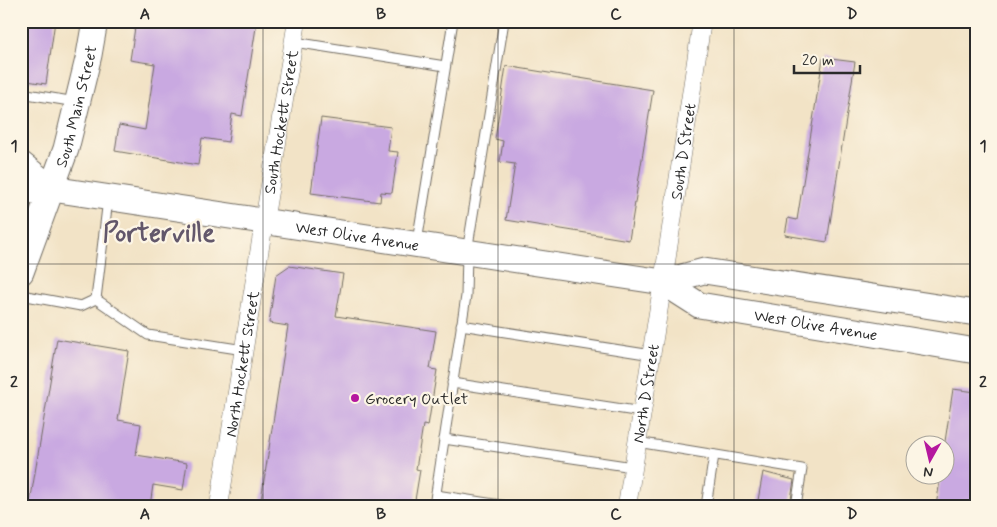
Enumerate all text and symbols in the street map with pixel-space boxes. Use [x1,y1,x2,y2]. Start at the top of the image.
text: A [140,4,150,25]
text: B [376,4,386,25]
text: C [610,4,622,25]
text: D [846,4,858,25]
scale bar [794,42,861,74]
street label: South Main Street [51,43,103,171]
street label: South Hockett Street [260,48,304,196]
text: 20 m [802,51,834,71]
street label: South D Street [666,102,702,201]
text: 1 [10,136,18,157]
text: 1 [979,136,987,157]
district label: Porterville [103,217,215,251]
street label: West Olive Avenue [294,217,420,257]
street label: North Hockett Street [221,289,265,439]
street label: West Olive Avenue [752,305,879,346]
street label: North D Street [628,343,665,445]
text: 2 [10,372,18,393]
text: 2 [979,372,987,393]
place label: Grocery Outlet [365,389,469,410]
marker: Grocery Outlet [349,392,361,404]
north arrow [904,434,954,484]
text: N [922,462,934,481]
text: A [140,504,150,525]
text: B [376,504,386,525]
text: C [610,504,622,525]
text: D [846,504,858,525]

